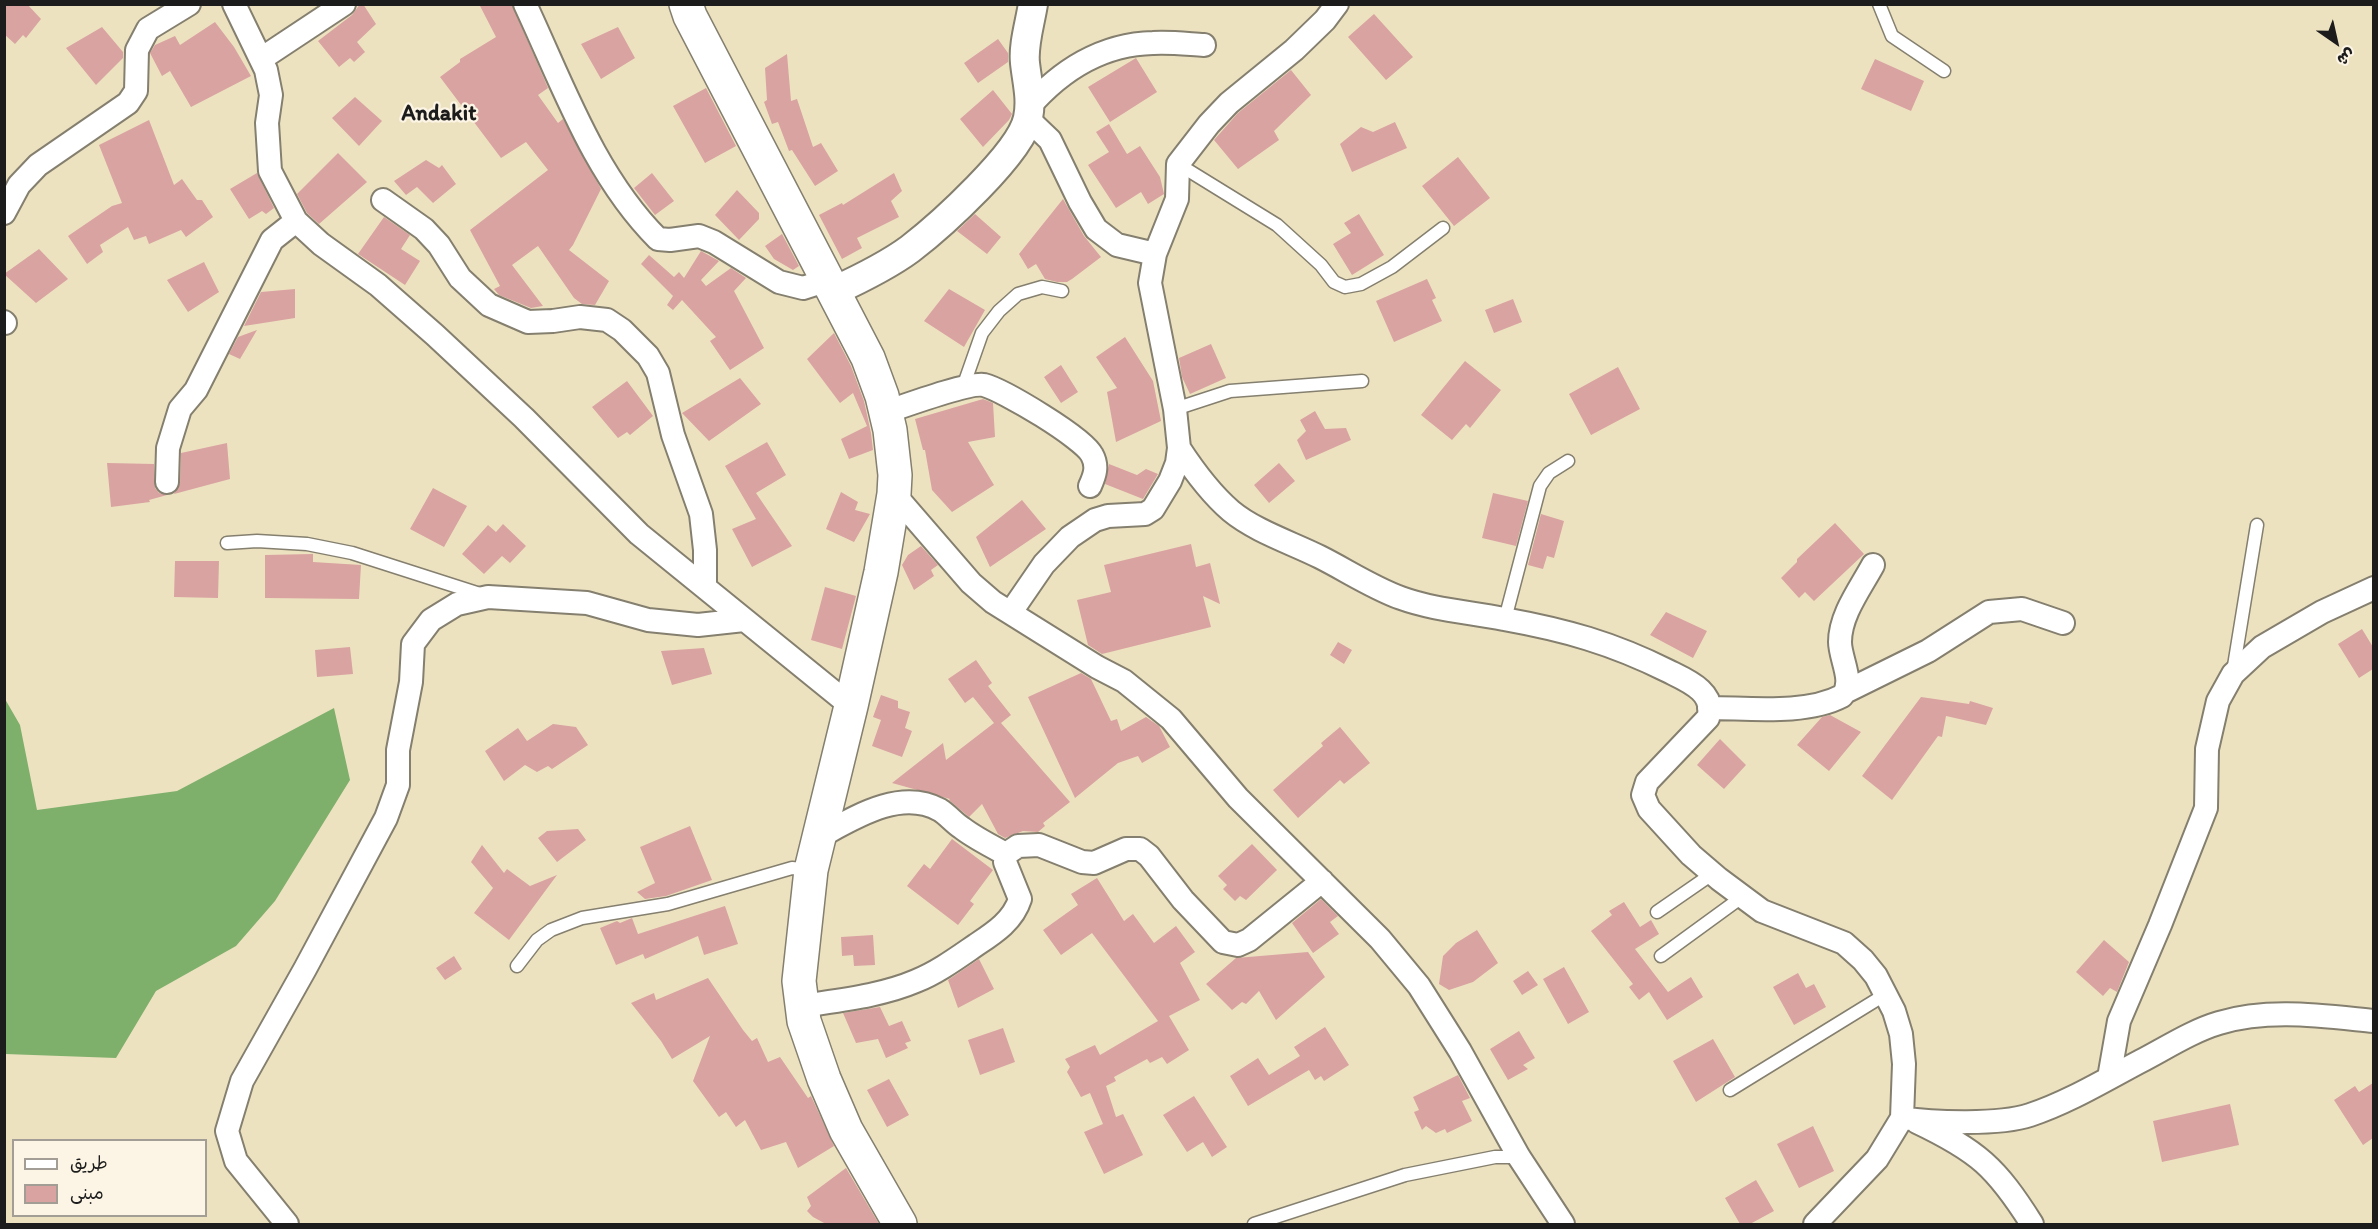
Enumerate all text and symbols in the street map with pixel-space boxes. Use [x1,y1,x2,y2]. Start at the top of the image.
north arrow [2306,12,2366,72]
text: ش [2334,45,2359,70]
district label: Andakit [401,101,477,127]
legend [12,1139,207,1217]
text: طريق [70,1152,108,1174]
text: مبنى [70,1182,104,1204]

